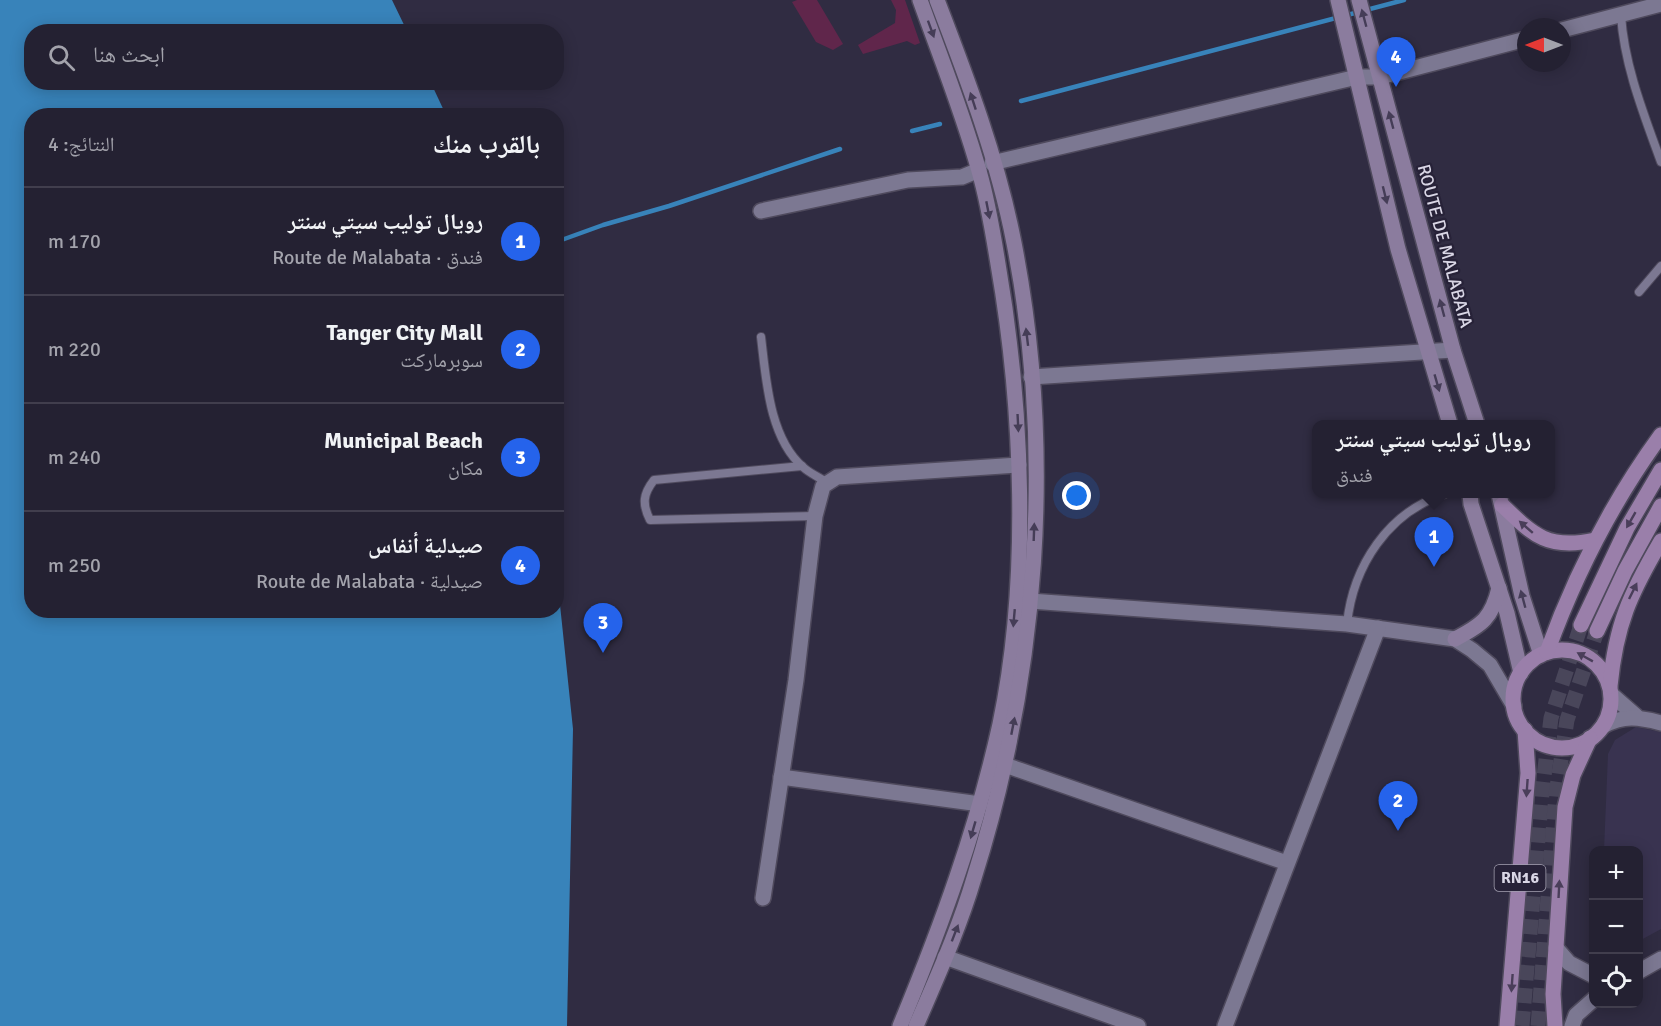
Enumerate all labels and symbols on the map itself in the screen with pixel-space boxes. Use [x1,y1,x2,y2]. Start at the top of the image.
one-way arrow [1358,9,1368,27]
north arrow [1517,18,1571,72]
one-way arrow [926,20,936,38]
pin: 4 [1376,38,1416,87]
one-way arrow [967,92,977,110]
one-way arrow [1386,111,1395,129]
street label: ROUTE DE MALABATA [1413,162,1477,330]
one-way arrow [1381,186,1391,204]
one-way arrow [984,200,993,219]
one-way arrow [1437,299,1446,317]
one-way arrow [1022,328,1032,347]
one-way arrow [1433,374,1442,392]
one-way arrow [1013,414,1022,433]
your location [1062,481,1091,510]
one-way arrow [1626,512,1637,528]
pin: 1 [1414,518,1454,567]
one-way arrow [1518,520,1533,534]
one-way arrow [1029,523,1039,542]
one-way arrow [1629,583,1638,600]
one-way arrow [1517,590,1527,608]
pin: 3 [584,604,622,653]
one-way arrow [1009,609,1019,628]
one-way arrow [1576,652,1593,662]
one-way arrow [1009,716,1018,735]
one-way arrow [1522,779,1532,798]
pin: 2 [1378,782,1418,831]
one-way arrow [968,821,977,839]
road number: RN16 [1494,865,1546,891]
one-way arrow [1555,880,1564,899]
one-way arrow [950,924,960,942]
one-way arrow [1507,973,1517,992]

